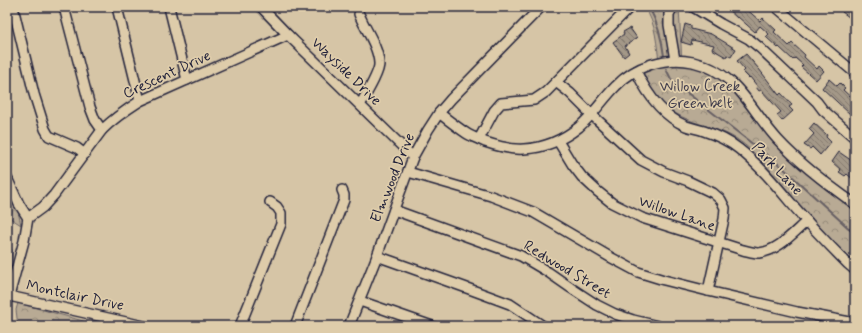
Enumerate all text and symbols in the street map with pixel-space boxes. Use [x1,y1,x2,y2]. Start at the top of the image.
street label: Wayside Drive [307,33,386,111]
street label: Crescent Drive [120,46,214,104]
park label: Willow Creek Greenbelt [660,77,741,114]
street label: Elmwood Drive [366,130,420,226]
street label: Park Lane [747,138,807,200]
street label: Willow Lane [636,192,718,236]
street label: Redwood Street [520,236,615,304]
street label: Montclair Drive [24,276,126,316]

